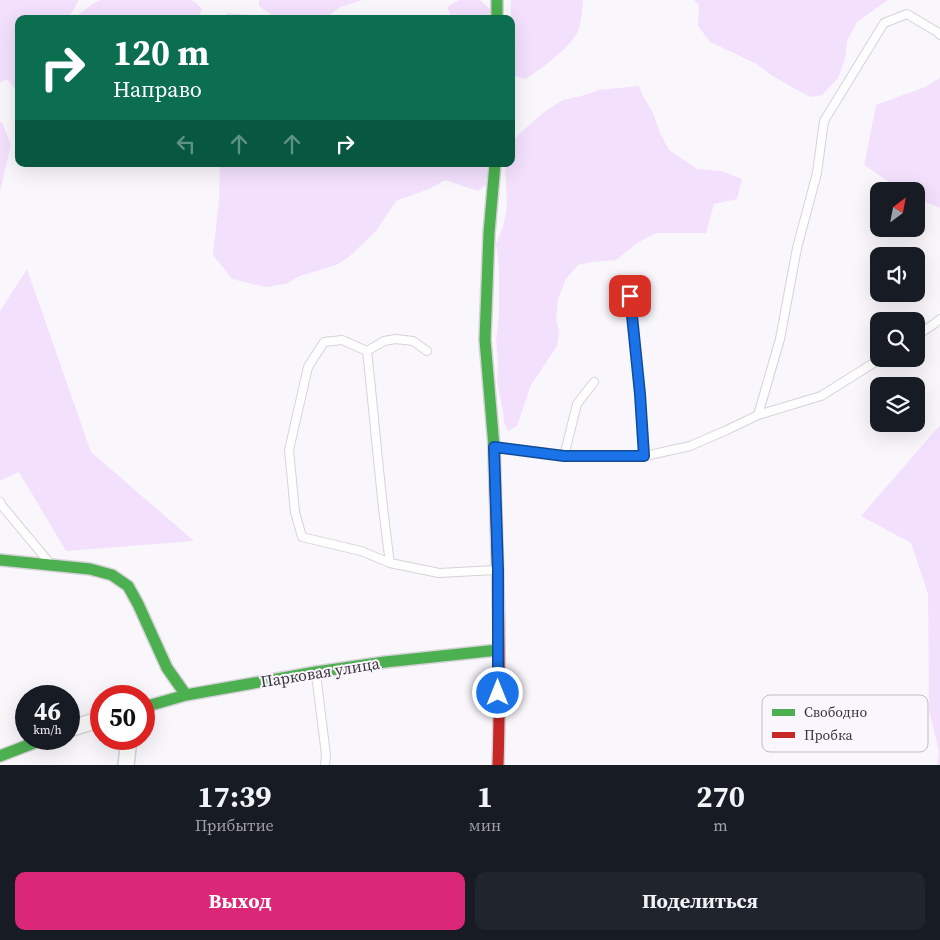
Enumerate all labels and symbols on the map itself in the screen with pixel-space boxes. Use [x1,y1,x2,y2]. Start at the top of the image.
north arrow [870,182,925,238]
pin [609,275,651,317]
street label: Парковая улица [259,652,382,692]
position arrow [471,666,523,718]
speed limit sign: 50 [90,685,155,750]
legend [762,695,928,752]
text: Свободно [804,702,867,722]
text: Пробка [804,725,853,745]

